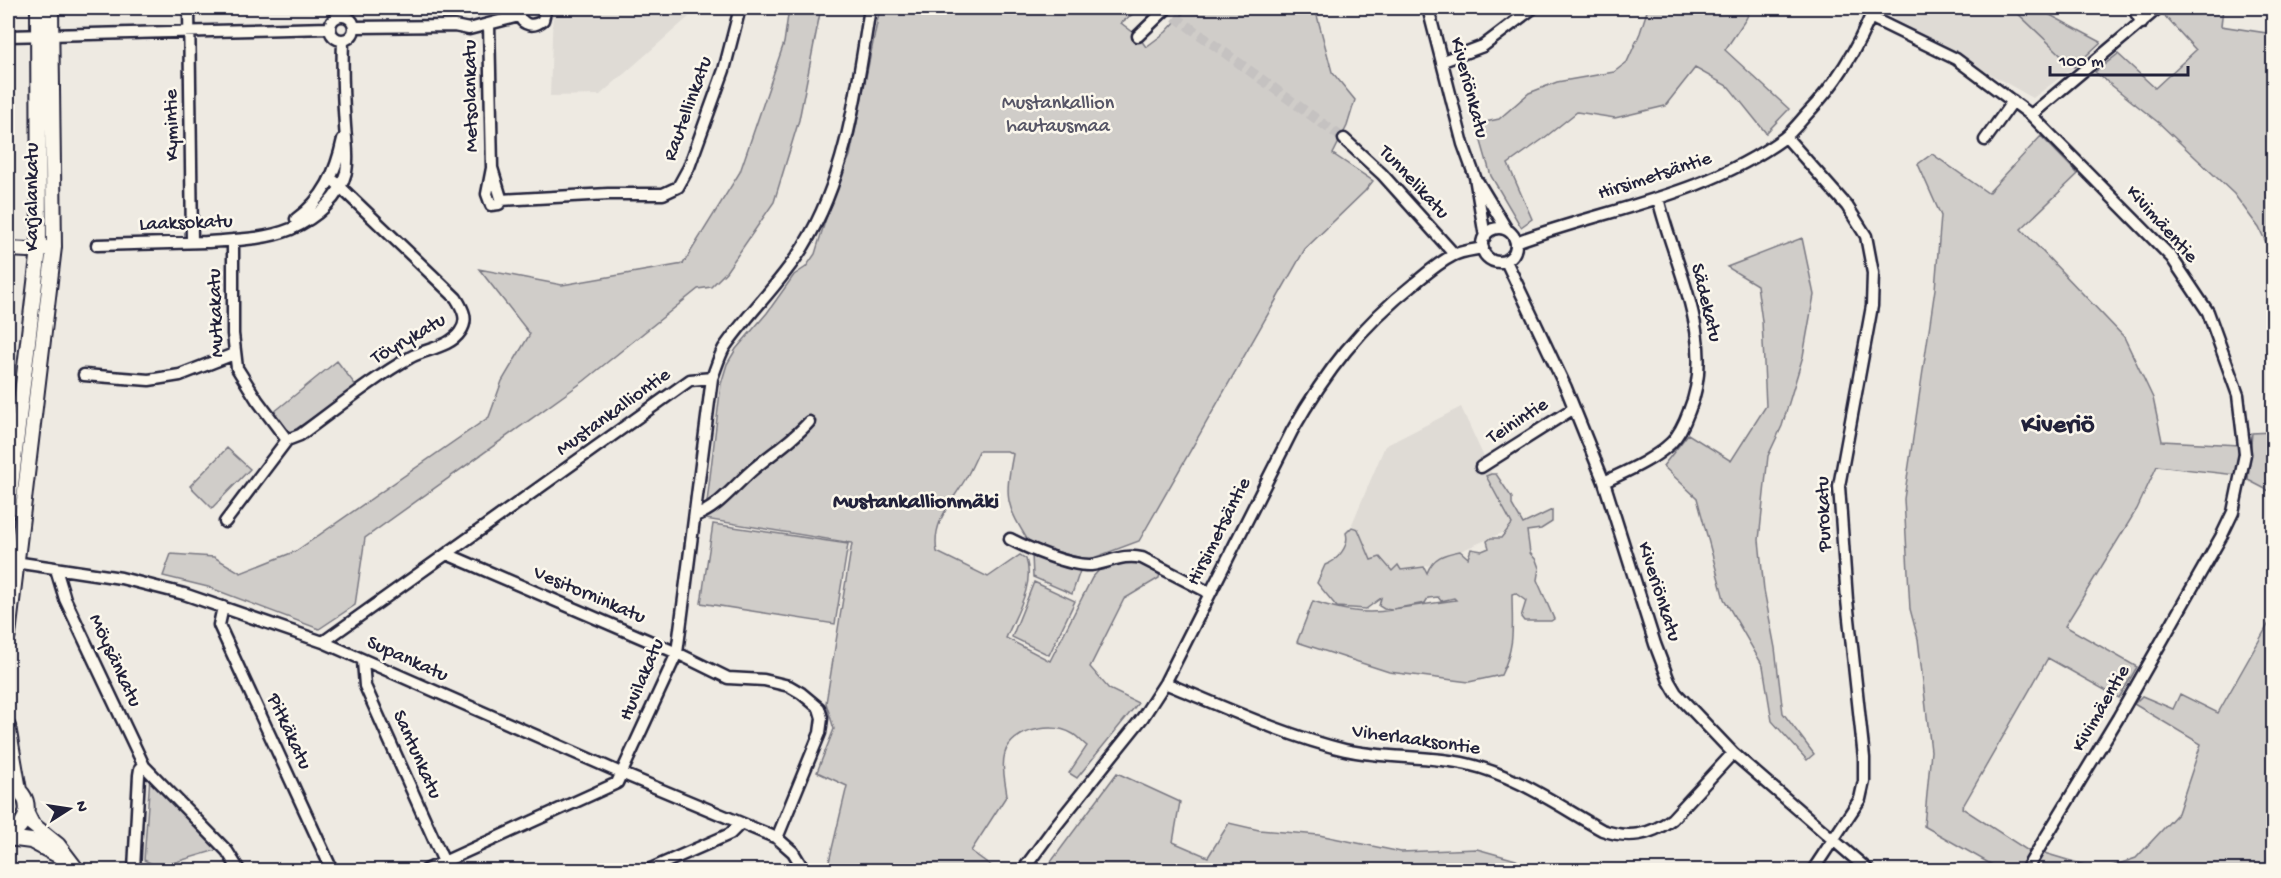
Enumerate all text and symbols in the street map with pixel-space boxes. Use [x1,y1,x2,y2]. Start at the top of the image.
street label: Kiveriönkatu [1444,35,1493,141]
street label: Metsolankatu [460,39,484,153]
scale bar [2050,39,2188,77]
text: 100 m [2058,52,2104,73]
street label: Rautellinkatu [659,53,719,164]
street label: Kymintie [161,88,185,161]
park label: Mustankallion hautausmaa [1002,93,1115,139]
street label: Tunnelikatu [1372,141,1453,225]
street label: Karjalankatu [22,142,45,251]
street label: Hirsimetsäntie [1595,148,1715,206]
street label: Kivimäentie [2120,181,2202,269]
street label: Laaksokatu [139,211,234,237]
street label: Sädekatu [1684,261,1726,345]
street label: Mutkakatu [204,268,230,358]
street label: Töyrykatu [367,309,451,371]
street label: Mustankalliontie [553,364,676,462]
street label: Teinintie [1482,393,1554,451]
district label: Kiveriö [2020,411,2095,442]
street label: Hirsimetsäntie [1183,474,1257,590]
street label: Purokatu [1812,475,1838,553]
district label: Mustankallionmäki [833,490,999,516]
street label: Kiveriönkatu [1631,539,1685,645]
street label: Vesitorninkatu [528,562,649,630]
street label: Möysänkatu [83,611,146,712]
street label: Supankatu [363,632,452,688]
street label: Huvilakatu [615,635,671,725]
street label: Kivimäentie [2068,661,2136,757]
street label: Pitkäkatu [260,689,316,774]
street label: Santunkatu [386,707,446,803]
street label: Viherlaaksontie [1349,720,1482,761]
north arrow [39,779,99,839]
text: N [70,800,91,814]

